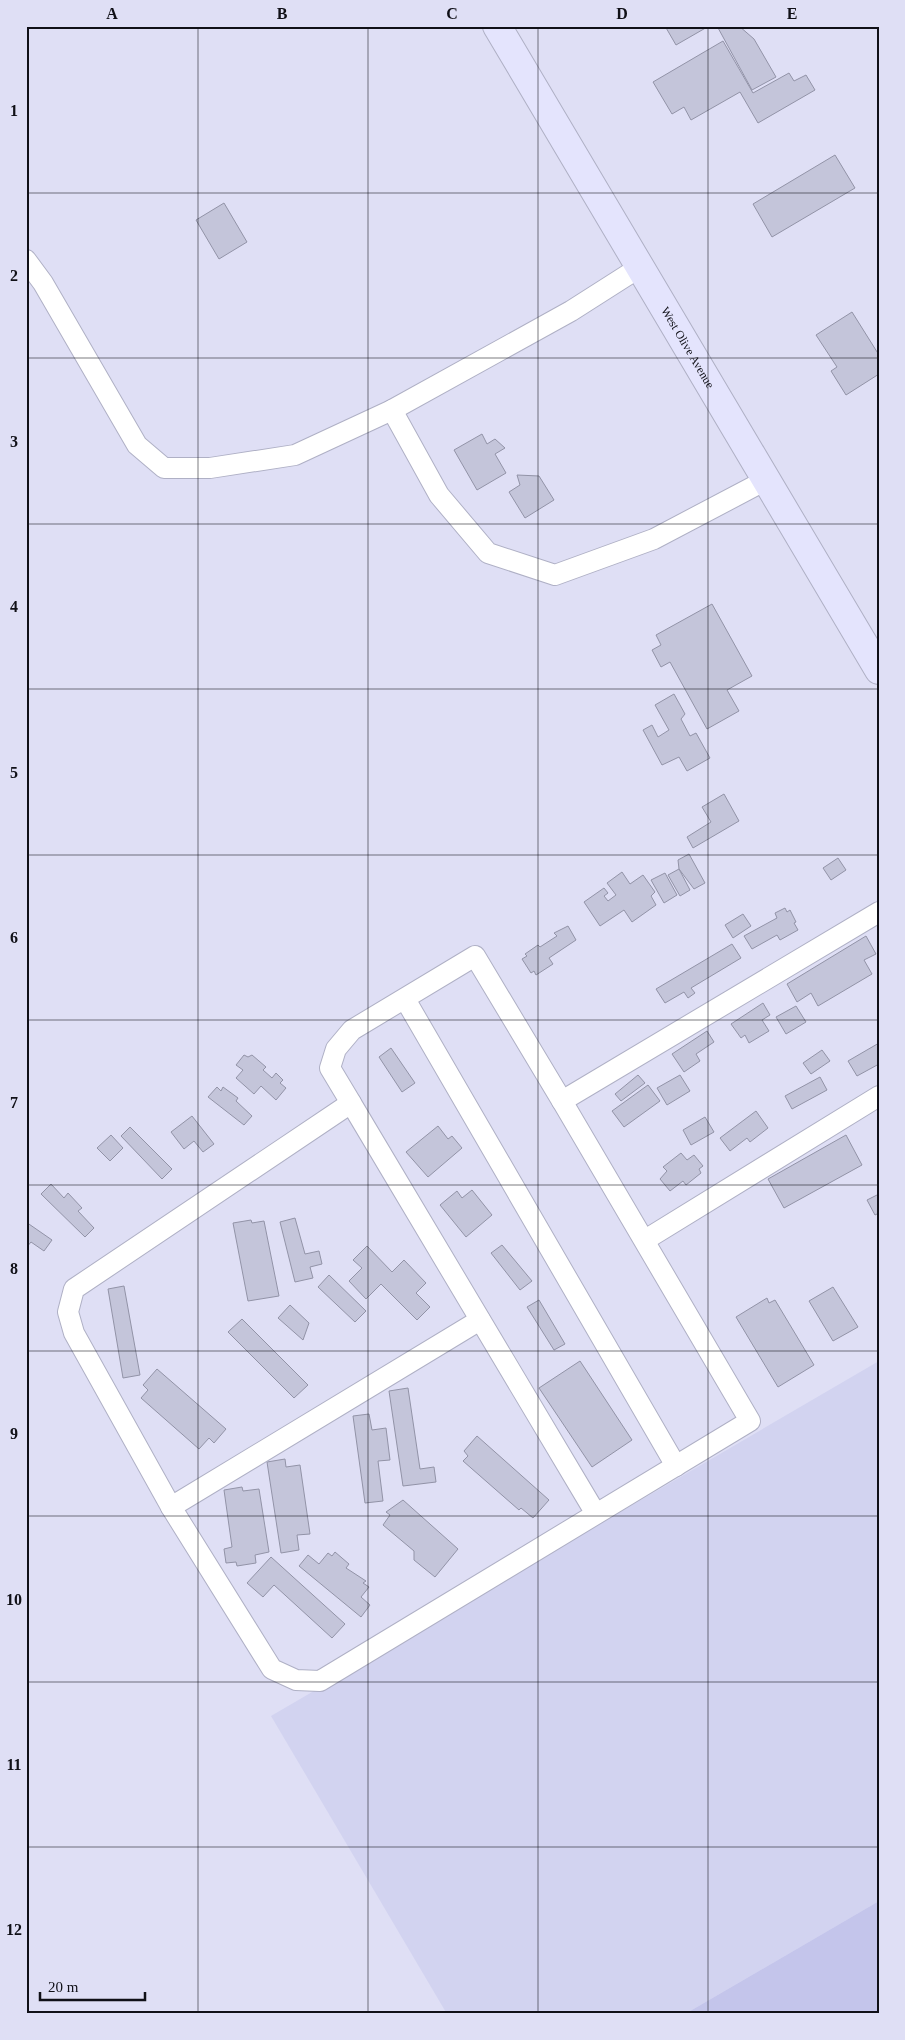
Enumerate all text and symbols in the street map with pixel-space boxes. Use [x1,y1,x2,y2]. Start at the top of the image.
text: A [106,5,118,22]
text: B [277,5,288,22]
text: C [446,5,458,22]
text: D [616,5,628,22]
text: E [787,5,797,22]
text: 1 [10,102,18,119]
text: 2 [10,267,18,284]
street label: West Olive Avenue [658,304,717,391]
text: 3 [10,433,18,450]
text: 4 [10,598,18,615]
text: 5 [10,764,18,781]
text: 6 [10,929,18,946]
text: 7 [10,1094,18,1111]
text: 8 [10,1260,18,1277]
text: 9 [10,1425,18,1442]
text: 10 [6,1591,22,1608]
text: 11 [6,1756,22,1773]
text: 12 [6,1921,22,1938]
scale bar [40,1970,145,2002]
text: 20 m [48,1979,79,1995]

